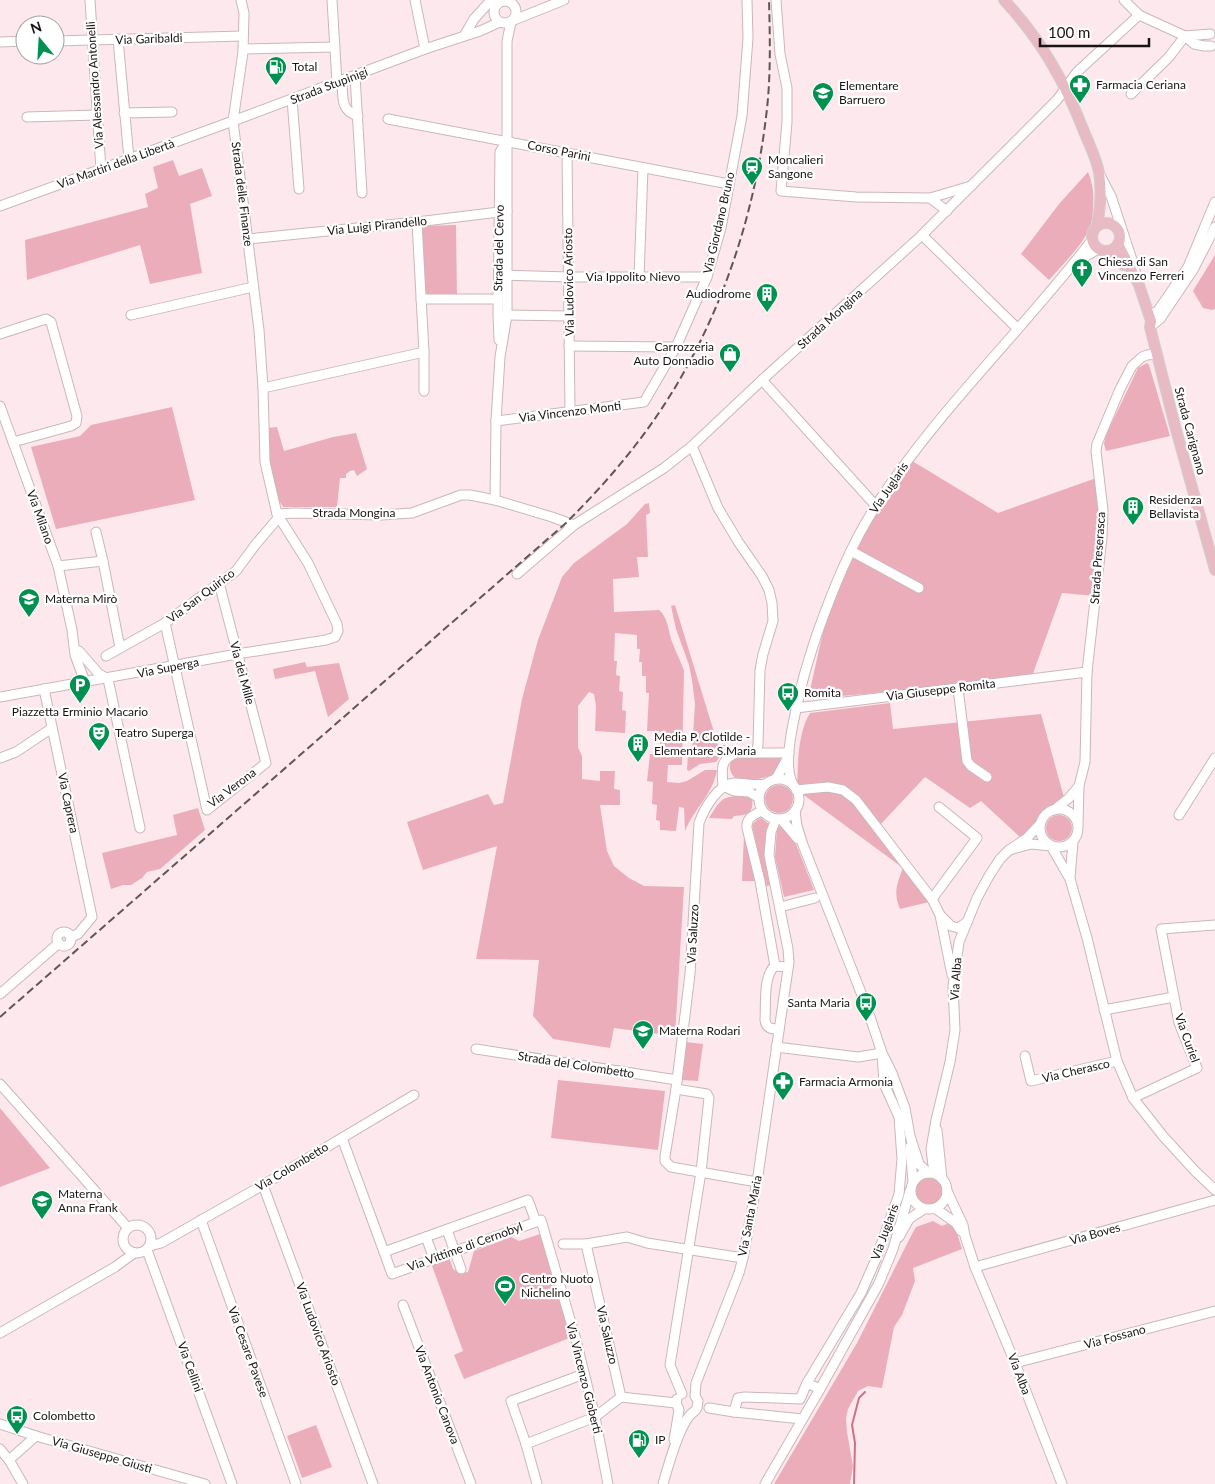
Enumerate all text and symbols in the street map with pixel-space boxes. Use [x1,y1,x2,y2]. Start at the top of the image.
north arrow [15,15,65,65]
scale bar [1040,15,1149,47]
text: N [28,17,44,37]
street label: Via Alessandro Antonelli [83,21,106,149]
text: 100 m [1048,23,1090,41]
street label: Via Garibaldi [115,30,183,47]
fuel station icon: Total [264,55,288,86]
place label: Total [292,59,317,74]
street label: Strada Stupinigi [288,64,370,107]
pharmacy icon: Farmacia Ceriana [1068,73,1092,104]
place label: Farmacia Ceriana [1096,77,1186,92]
place label: Elementare Barruero [839,78,899,107]
school or university icon: Elementare Barruero [811,81,835,112]
street label: Via Martiri della Libertà [55,135,176,192]
street label: Corso Parini [526,137,592,164]
street label: Strada delle Finanze [229,141,256,247]
place label: Moncalieri Sangone [768,152,824,181]
station icon: Moncalieri Sangone [740,155,764,186]
street label: Via Giordano Bruno [700,170,738,275]
street label: Strada del Cervo [490,204,507,292]
street label: Via Luigi Pirandello [326,213,428,238]
street label: Via Ludovico Ariosto [560,227,577,336]
place label: Chiesa di San Vincenzo Ferreri [1098,254,1184,283]
church icon: Chiesa di San Vincenzo Ferreri [1070,257,1094,288]
street label: Via Ippolito Nievo [586,269,680,284]
building icon: Audiodrome [755,282,779,313]
street label: Strada Mongina [794,285,865,352]
place label: Audiodrome [686,286,751,301]
place label: Carrozzeria Auto Donnadio [634,339,714,368]
shop icon: Carrozzeria Auto Donnadio [718,342,742,373]
street label: Strada Carignano [1172,385,1209,477]
street label: Via Vincenzo Monti [518,398,622,425]
street label: Via Juglaris [866,459,911,516]
street label: Via Milano [24,488,57,546]
place label: Residenza Bellavista [1149,492,1202,521]
building icon: Residenza Bellavista [1121,495,1145,526]
street label: Strada Mongina [313,505,395,520]
street label: Strada Preserasca [1087,511,1108,605]
street label: Via San Quirico [164,565,238,626]
school or university icon: Materna Mirò [17,587,41,618]
place label: Materna Mirò [45,591,118,606]
street label: Via dei Mille [227,640,258,706]
street label: Via Superga [136,654,200,681]
parking icon: Piazzetta Erminio Macario [68,673,92,704]
street label: Via Giuseppe Romita [886,675,996,704]
bus stop icon: Romita [776,681,800,712]
place label: Romita [804,685,841,700]
place label: Piazzetta Erminio Macario [12,704,148,719]
theatre icon: Teatro Superga [87,721,111,752]
place label: Teatro Superga [115,725,194,740]
place label: Media P. Clotilde - Elementare S.Maria [654,729,756,758]
building icon: Media P. Clotilde - Elementare S.Maria [626,732,650,763]
street label: Via Verona [205,765,259,811]
street label: Via Caprera [55,771,82,835]
street label: Via Saluzzo [683,904,702,964]
street label: Via Alba [947,957,964,1001]
bus stop icon: Santa Maria [854,991,878,1022]
place label: Santa Maria [788,995,850,1010]
street label: Via Curiel [1172,1011,1203,1064]
school or university icon: Materna Rodari [631,1019,655,1050]
place label: Materna Rodari [659,1023,741,1038]
street label: Strada del Colombetto [517,1048,636,1081]
street label: Via Cherasco [1041,1055,1111,1086]
pharmacy icon: Farmacia Armonia [771,1070,795,1101]
place label: Farmacia Armonia [799,1074,893,1089]
street label: Via Colombetto [253,1139,331,1194]
street label: Via Santa Maria [734,1174,765,1258]
place label: Materna Anna Frank [58,1186,119,1215]
school or university icon: Materna Anna Frank [30,1189,54,1220]
street label: Via Juglaris [867,1202,902,1262]
street label: Via Vittime di Cernobyl [405,1219,524,1274]
street label: Via Boves [1068,1219,1122,1248]
place label: Centro Nuoto Nichelino [521,1271,594,1300]
sports icon: Centro Nuoto Nichelino [493,1274,517,1305]
street label: Via Ludovico Ariosto [293,1280,344,1388]
street label: Via Cesare Pavese [225,1304,272,1399]
street label: Via Saluzzo [593,1304,622,1366]
street label: Via Vincenzo Gioberti [563,1321,606,1435]
street label: Via Fossano [1083,1321,1147,1352]
street label: Via Cellini [174,1340,207,1394]
street label: Via Antonio Canova [412,1343,463,1446]
street label: Via Alba [1005,1351,1034,1397]
bus stop icon: Colombetto [5,1404,29,1435]
place label: Colombetto [33,1408,95,1423]
fuel station icon: IP [627,1428,651,1459]
place label: IP [655,1432,666,1447]
street label: Via Giuseppe Giusti [50,1433,154,1476]

